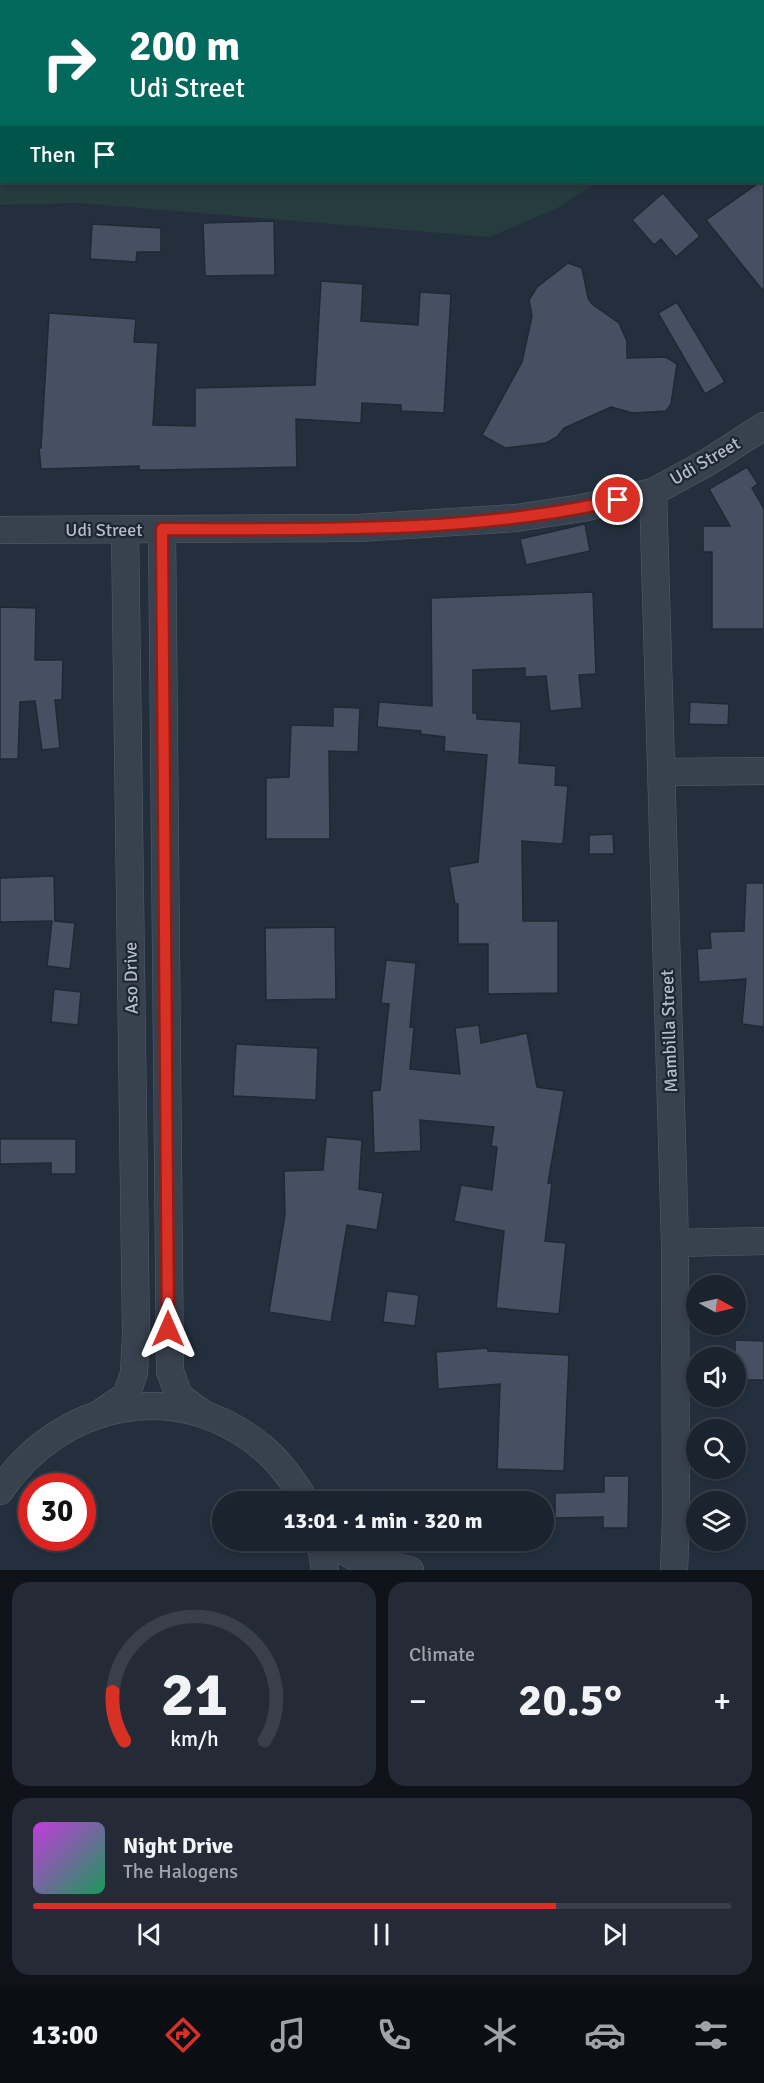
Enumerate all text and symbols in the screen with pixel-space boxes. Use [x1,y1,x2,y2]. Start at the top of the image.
text: 200 m [129,21,240,72]
icon: right [30,24,108,102]
text: Udi Street [129,72,245,105]
icon: arrive [88,138,121,171]
text: Then [30,141,76,168]
street label: Udi Street [666,432,744,490]
pin [592,474,643,525]
icon: arrive [601,483,634,516]
street label: Udi Street [65,519,143,541]
street label: Aso Drive [119,942,143,1014]
street label: Mambilla Street [656,969,682,1093]
north arrow [686,1275,746,1335]
map controls [686,1275,746,1551]
position arrow [136,1297,200,1361]
button: sound [686,1347,746,1407]
button: search [686,1419,746,1479]
speed limit sign: 30 [18,1473,96,1551]
button: layers [686,1491,746,1551]
text: 13:01 · 1 min · 320 m [283,1507,483,1534]
text: Climate [409,1642,475,1667]
text: 21 [160,1656,228,1733]
text: 20.5° [518,1673,622,1728]
text: − [409,1681,427,1722]
text: + [713,1681,731,1722]
text: km/h [170,1726,218,1752]
text: Night Drive [123,1832,233,1859]
text: The Halogens [123,1859,238,1884]
icon: previous [133,1918,166,1951]
icon: pause [365,1918,398,1951]
icon: next [598,1918,631,1951]
icon: directions [162,2014,204,2056]
icon: music [267,2014,309,2056]
icon: phone [373,2014,415,2056]
icon: climate [479,2014,521,2056]
icon: car [584,2014,626,2056]
icon: filters [690,2014,732,2056]
text: 13:00 [32,2019,98,2052]

